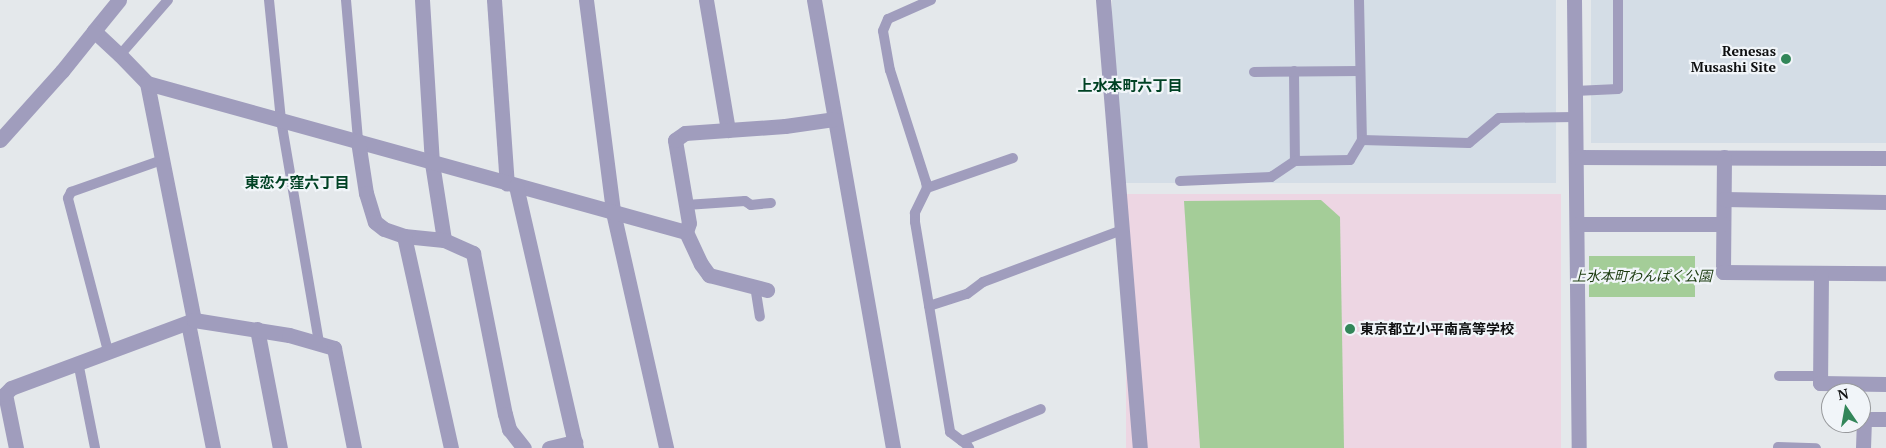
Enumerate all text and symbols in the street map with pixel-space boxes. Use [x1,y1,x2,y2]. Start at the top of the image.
place label: Renesas Musashi Site [1691,43,1776,75]
marker: Renesas Musashi Site [1780,53,1792,65]
district label: 上水本町六丁目 [1078,77,1182,95]
district label: 東恋ケ窪六丁目 [245,174,349,192]
park label: 上水本町わんぱく公園 [1572,268,1712,284]
place label: 東京都立小平南高等学校 [1360,321,1514,337]
marker: 東京都立小平南高等学校 [1344,323,1356,335]
north arrow [1821,383,1871,433]
text: N [1836,383,1850,404]

